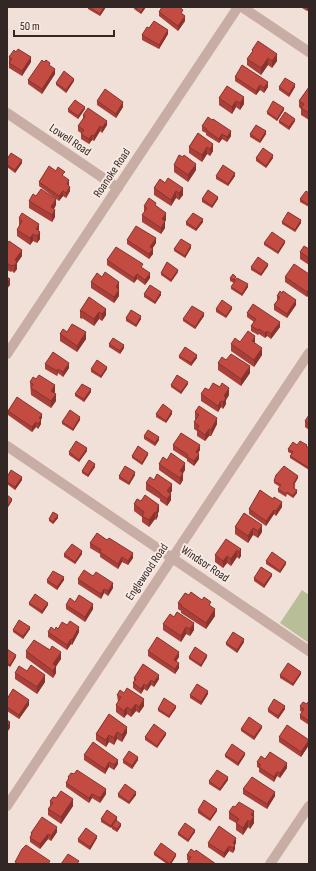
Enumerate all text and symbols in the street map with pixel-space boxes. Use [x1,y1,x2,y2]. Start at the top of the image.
scale bar [14,12,114,38]
text: 50 m [20,19,40,34]
street label: Lowell Road [46,121,94,159]
street label: Roanoke Road [90,145,134,201]
street label: Englewood Road [122,541,172,603]
street label: Windsor Road [178,542,232,586]

